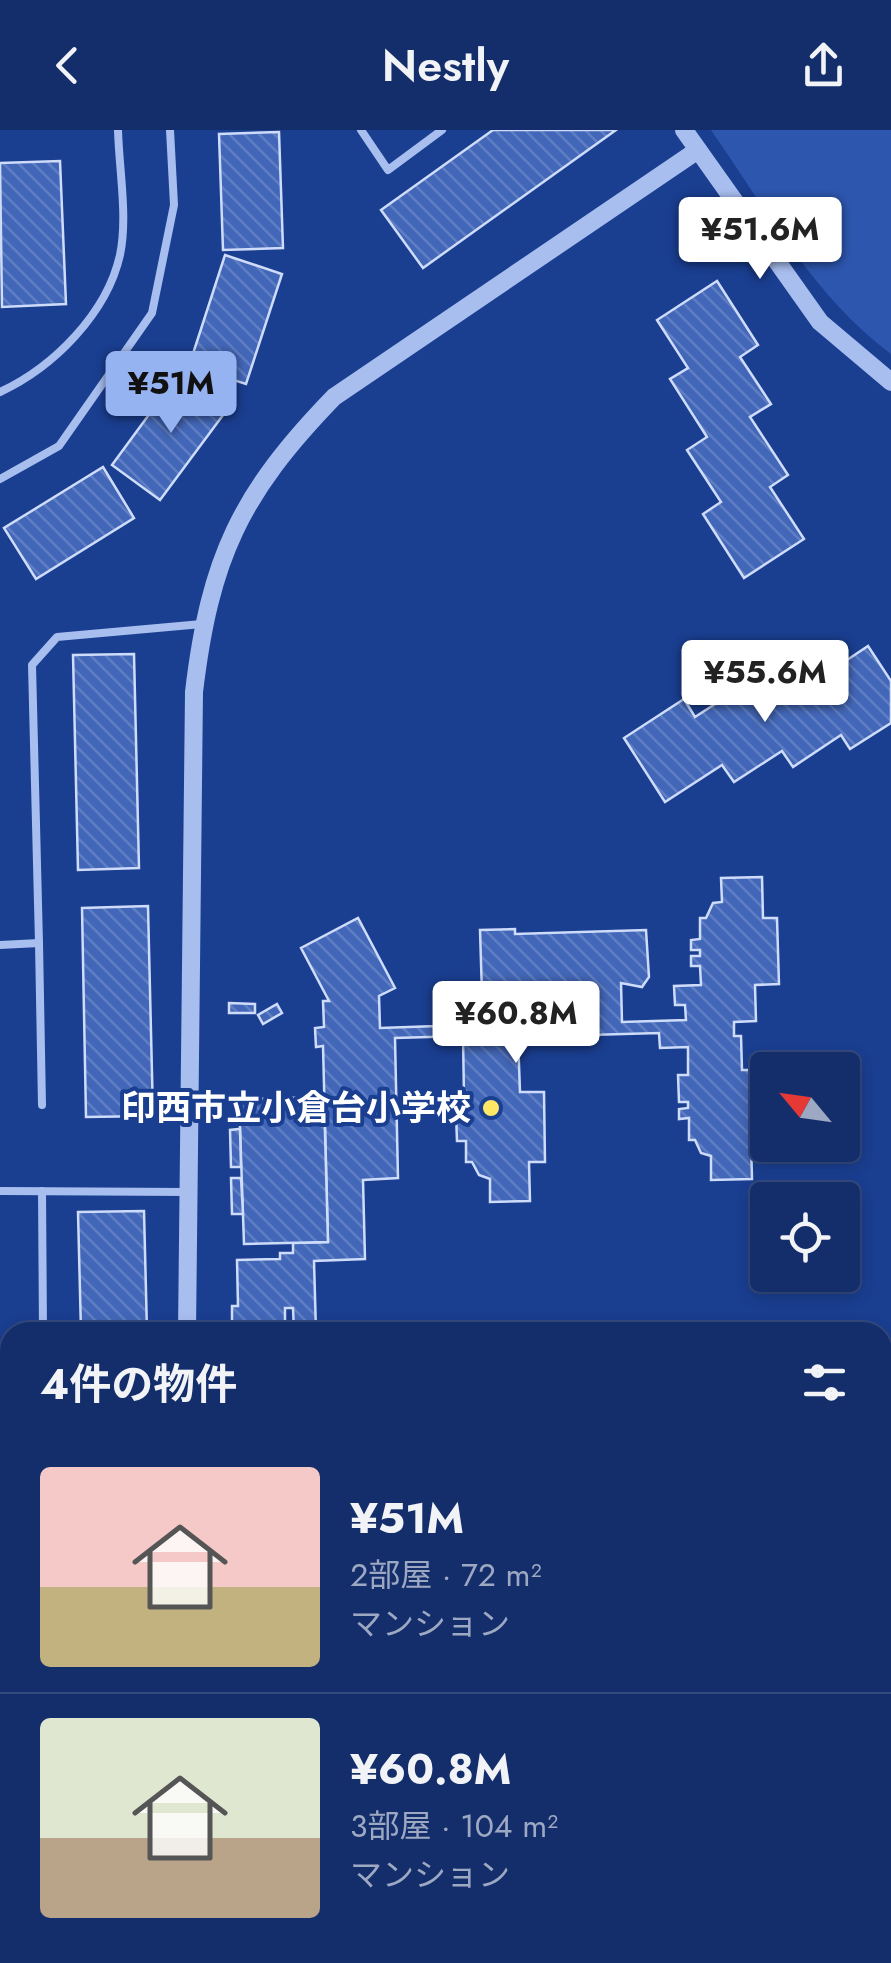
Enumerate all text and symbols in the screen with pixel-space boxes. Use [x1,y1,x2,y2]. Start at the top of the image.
text: Nestly [382,33,509,98]
icon: back [40,38,95,93]
icon: share [796,38,851,93]
pin: ¥51.6M [679,197,841,282]
text: ¥51.6M [701,206,819,252]
pin: ¥51M [112,351,230,436]
text: ¥51M [128,360,214,406]
pin: ¥55.6M [684,640,846,725]
text: ¥55.6M [704,649,826,695]
pin: ¥60.8M [435,981,597,1066]
text: ¥60.8M [455,990,577,1036]
north arrow [750,1052,860,1162]
map controls [750,1052,860,1292]
place label: 印西市立小倉台小学校 [121,1083,471,1133]
marker: 印西市立小倉台小学校 [480,1097,502,1119]
button: locate [750,1182,860,1292]
text: 4件の物件 [40,1354,237,1415]
icon: filters [797,1355,852,1410]
text: ¥51M [350,1488,464,1549]
icon: home [120,1507,240,1627]
text: 2部屋 · 72 m² [350,1552,542,1598]
text: マンション [350,1601,510,1647]
text: ¥60.8M [350,1739,511,1800]
icon: home [120,1758,240,1878]
text: 3部屋 · 104 m² [350,1803,558,1849]
text: マンション [350,1852,510,1898]

